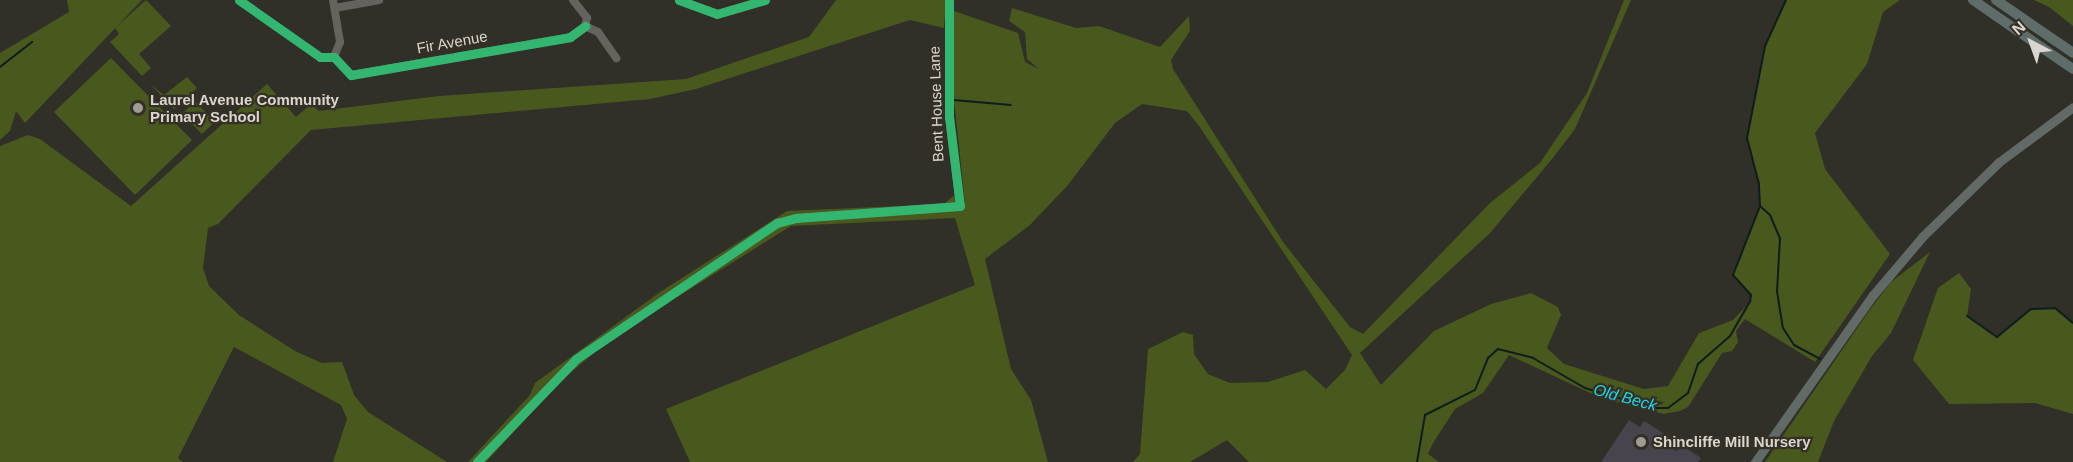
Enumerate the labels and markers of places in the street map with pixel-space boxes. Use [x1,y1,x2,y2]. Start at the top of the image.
place label: Laurel Avenue Community Primary School [150,90,339,125]
marker: Laurel Avenue Community Primary School [131,101,145,115]
place label: Shincliffe Mill Nursery [1653,433,1811,451]
marker: Shincliffe Mill Nursery [1634,435,1648,449]

